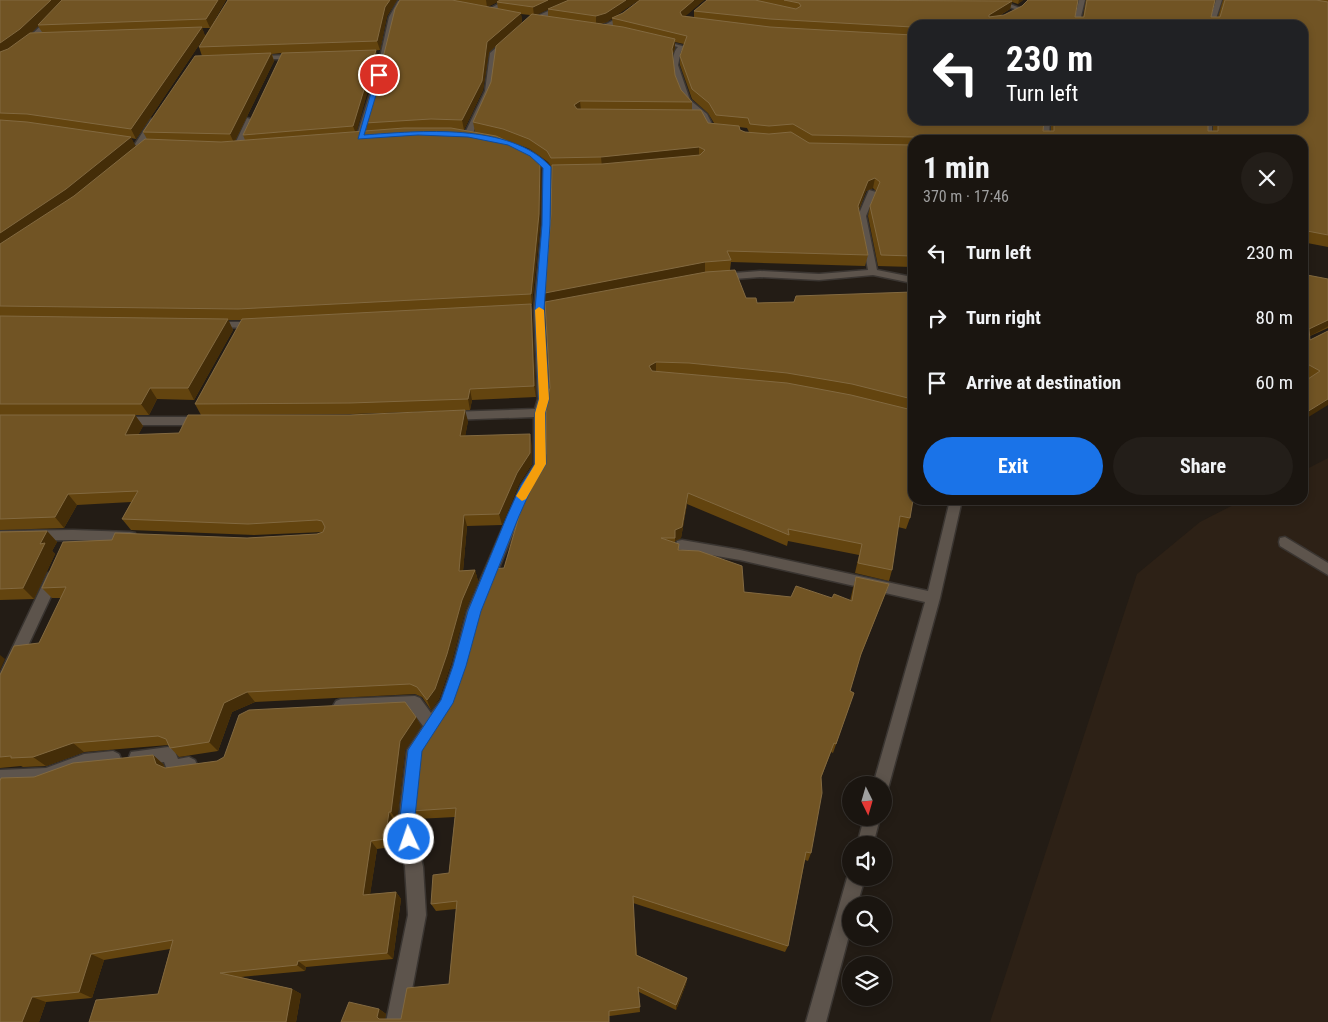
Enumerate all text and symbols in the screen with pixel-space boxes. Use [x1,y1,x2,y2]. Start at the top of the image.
text: 230 m [1006,39,1093,80]
icon: left [923,40,988,105]
pin [358,54,400,96]
icon: arrive [365,61,393,89]
text: Turn left [1006,81,1078,106]
text: 1 min [923,150,990,185]
button: close [1241,152,1293,204]
text: 370 m · 17:46 [923,187,1009,206]
icon: left [923,239,951,267]
text: Turn left [966,241,1031,264]
text: 230 m [1246,241,1293,264]
icon: right [923,304,951,332]
text: Turn right [966,306,1041,329]
text: 80 m [1256,306,1293,329]
icon: arrive [923,369,951,397]
text: Arrive at destination [966,371,1121,394]
text: 60 m [1256,371,1293,394]
button: Exit [923,437,1103,495]
button: Share [1113,437,1293,495]
north arrow [842,776,892,826]
map controls [842,776,892,1006]
position arrow [382,812,434,864]
button: sound [842,836,892,886]
button: search [842,896,892,946]
button: layers [842,956,892,1006]

